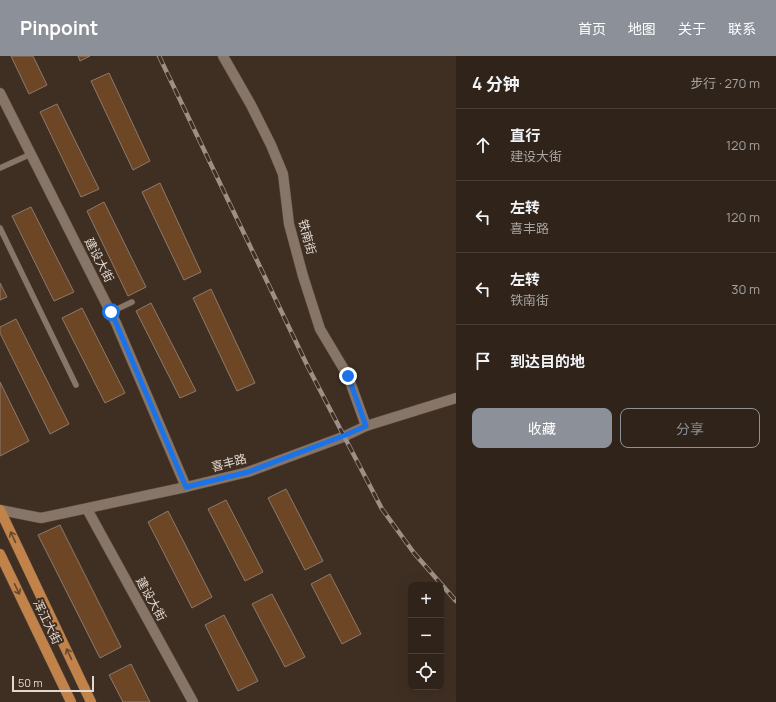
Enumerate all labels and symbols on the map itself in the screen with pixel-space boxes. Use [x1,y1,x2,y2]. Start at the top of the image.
street label: 铁南街 [295,217,320,256]
street label: 建设大街 [81,235,118,285]
route start [102,303,120,321]
route end [339,367,357,385]
street label: 喜丰路 [209,450,248,475]
one-way arrow [9,531,16,543]
street label: 建设大街 [132,574,171,624]
one-way arrow [14,583,21,595]
street label: 浑江大街 [29,596,66,647]
one-way arrow [65,648,72,660]
scale bar [12,674,94,693]

